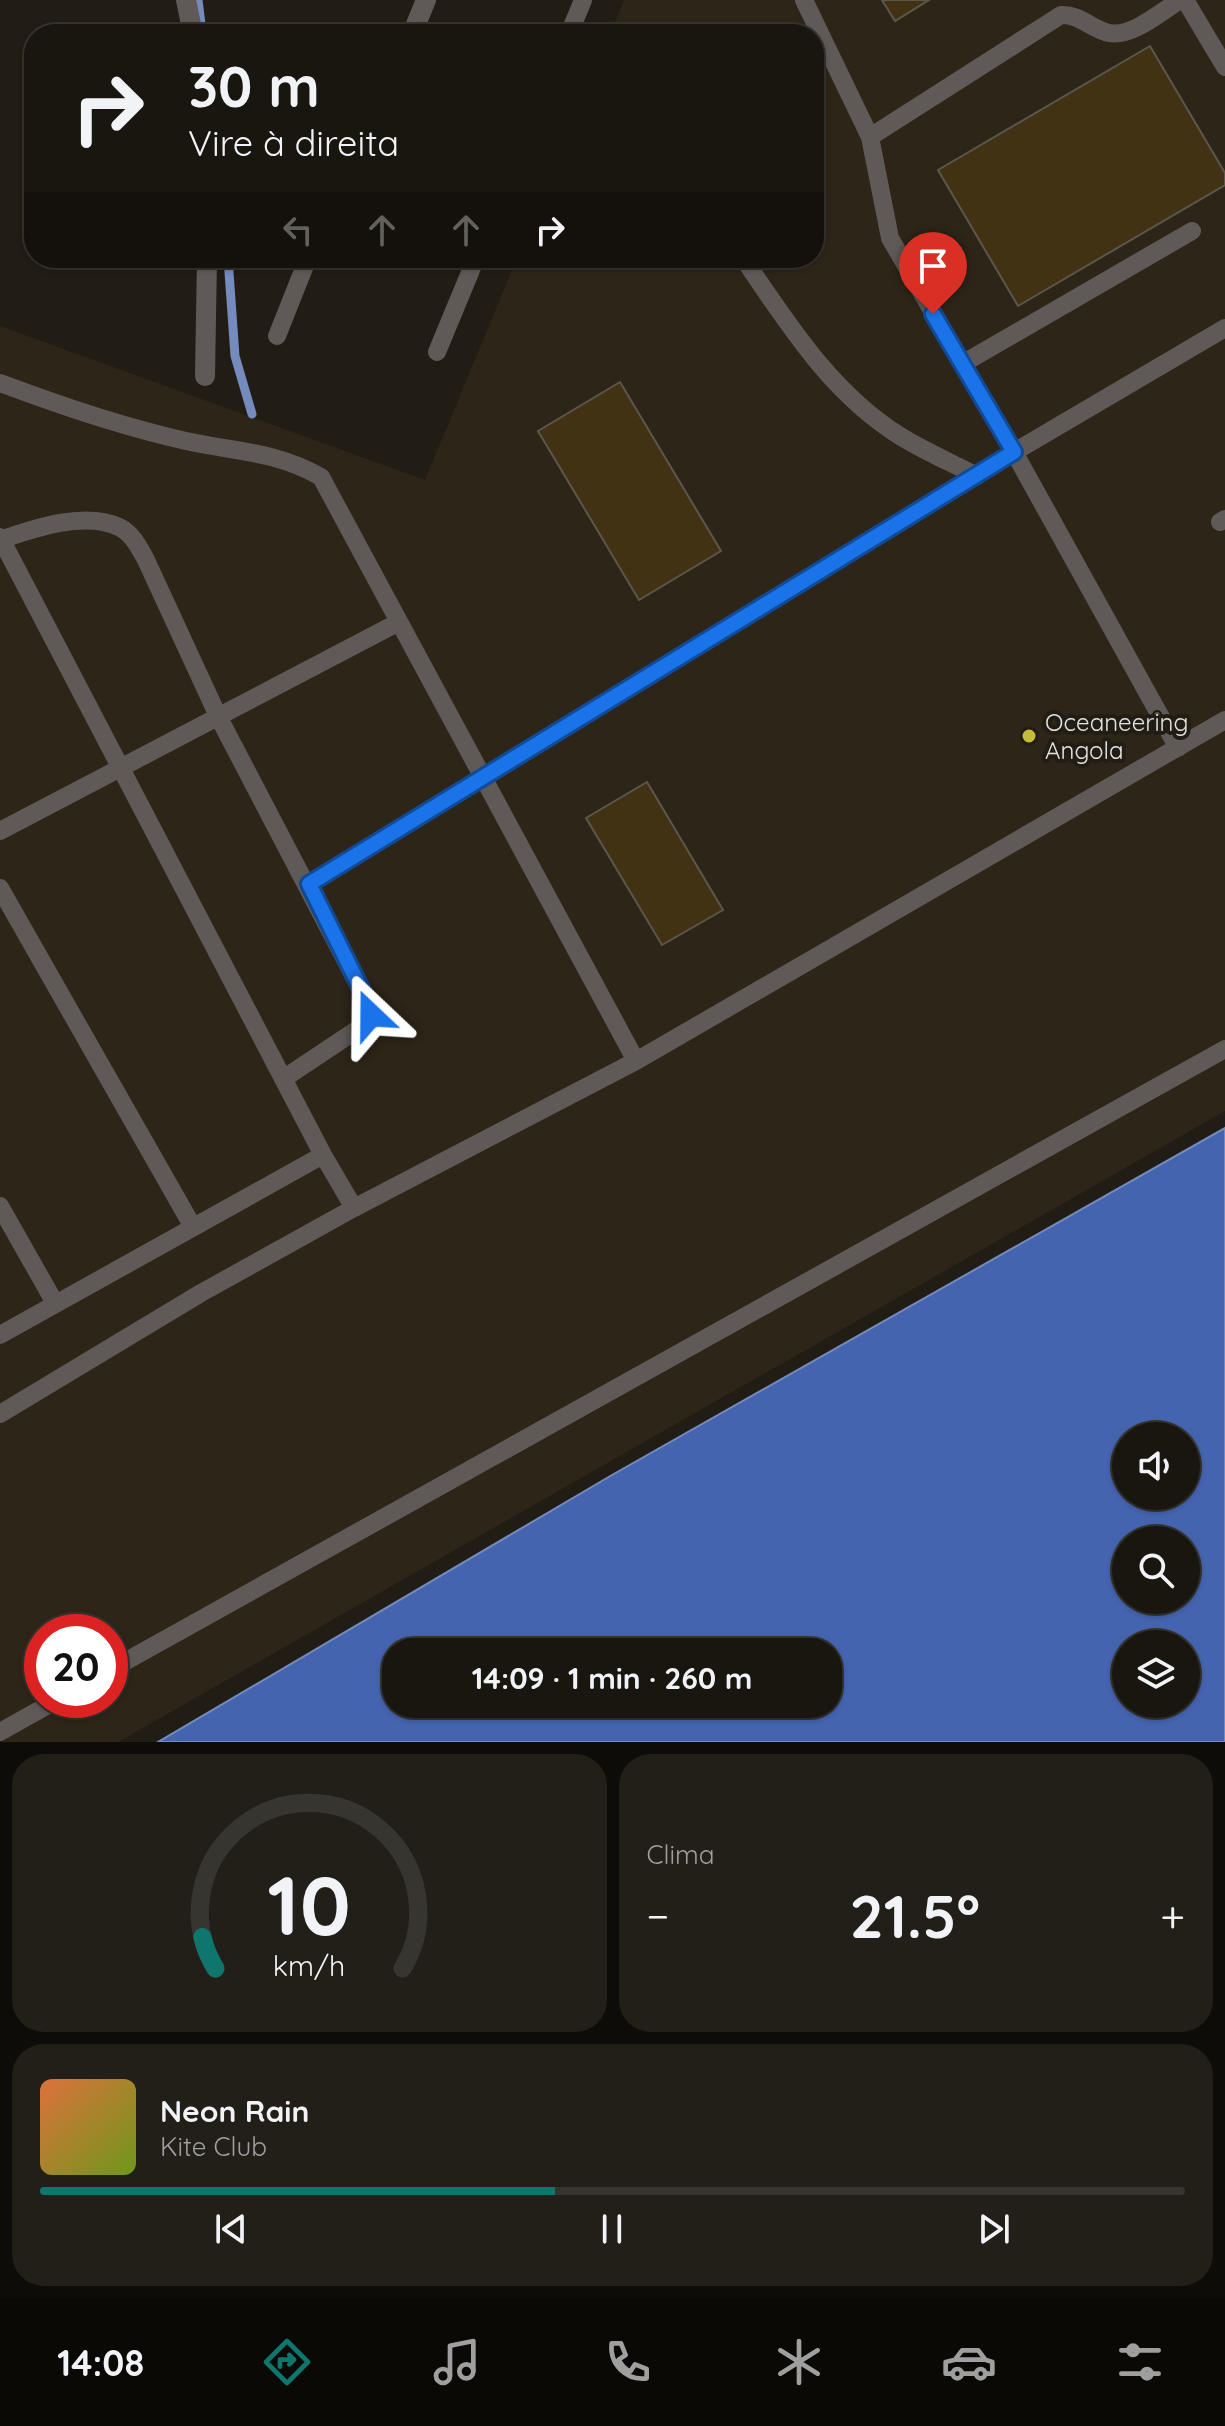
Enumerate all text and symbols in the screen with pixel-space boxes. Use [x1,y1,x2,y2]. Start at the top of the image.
text: 30 m [188,51,320,121]
icon: right [56,56,160,160]
text: Vire à direita [188,120,399,165]
icon: left [276,208,320,252]
icon: ahead [360,208,404,252]
icon: ahead [444,208,488,252]
icon: right [528,208,572,252]
pin [899,232,967,314]
icon: arrive [911,244,955,288]
place label: Oceaneering Angola [1045,707,1188,765]
marker: Oceaneering Angola [1020,727,1038,745]
position arrow [329,973,413,1057]
map controls [1112,1422,1200,1718]
button: sound [1112,1422,1200,1510]
button: search [1112,1526,1200,1614]
speed limit sign: 20 [24,1614,128,1718]
button: layers [1112,1630,1200,1718]
text: 14:09 · 1 min · 260 m [472,1659,752,1697]
text: Clima [647,1838,715,1871]
text: 10 [268,1852,351,1956]
text: 21.5° [850,1878,980,1953]
text: − [647,1888,669,1943]
text: + [1160,1888,1185,1943]
text: km/h [273,1947,346,1983]
text: Neon Rain [160,2092,309,2130]
text: Kite Club [160,2130,267,2163]
icon: previous [209,2207,253,2251]
icon: pause [590,2207,634,2251]
icon: next [972,2207,1016,2251]
icon: directions [259,2334,315,2390]
icon: music [429,2334,485,2390]
icon: phone [600,2334,656,2390]
icon: climate [771,2334,827,2390]
icon: car [941,2334,997,2390]
icon: filters [1112,2334,1168,2390]
text: 14:08 [57,2340,144,2385]

